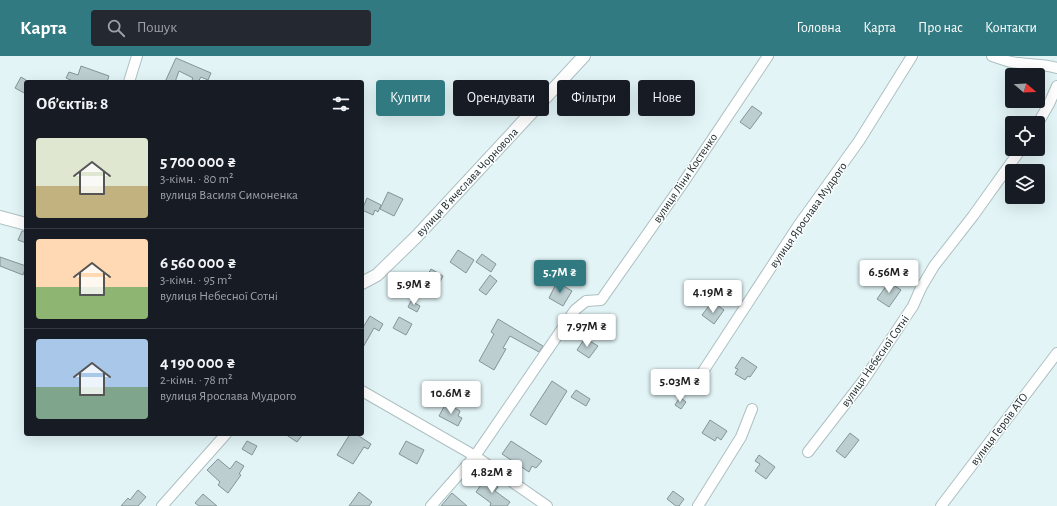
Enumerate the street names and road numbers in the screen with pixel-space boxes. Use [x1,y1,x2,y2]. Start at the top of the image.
street label: вулиця Вʼячеслава Чорновола [414,125,521,239]
street label: вулиця Ліни Костенко [651,131,720,225]
street label: вулиця Ярослава Мудрого [767,160,850,271]
street label: вулиця Небесної Сотні [839,313,912,410]
street label: вулиця Героїв АТО [968,390,1031,468]

